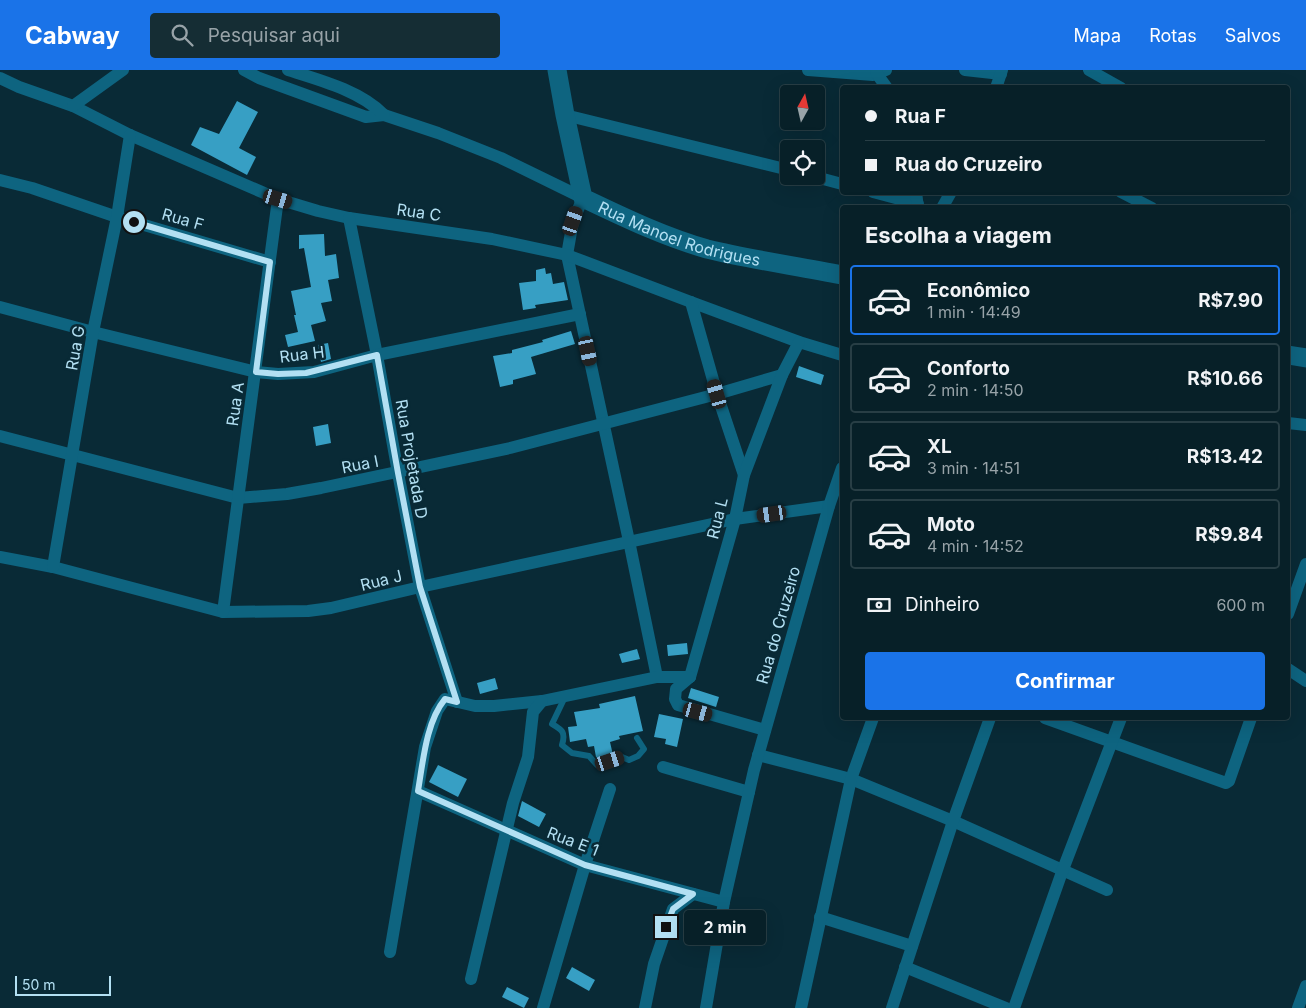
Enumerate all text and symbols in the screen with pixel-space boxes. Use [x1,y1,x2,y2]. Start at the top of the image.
search box [150,13,500,58]
text: Cabway [25,21,120,50]
icon: search [168,21,196,49]
text: Pesquisar aqui [208,24,340,47]
text: Mapa [1073,25,1121,46]
text: Rotas [1149,25,1197,46]
text: Salvos [1225,25,1281,46]
north arrow [780,85,825,130]
map controls [780,85,825,185]
text: Rua F [895,105,946,128]
button: locate [780,140,825,185]
text: Rua do Cruzeiro [895,153,1042,176]
car [261,187,294,211]
street label: Rua Manoel Rodrigues [595,197,762,270]
street label: Rua C [395,199,443,225]
street label: Rua F [160,204,206,234]
car [561,204,584,238]
route start [123,211,145,233]
text: Escolha a viagem [865,222,1052,248]
icon: car [867,278,912,323]
text: Econômico [927,279,1030,302]
text: R$7.90 [1198,289,1263,312]
text: 1 min · 14:49 [927,302,1021,322]
street label: Rua G [61,324,89,372]
car [577,335,598,367]
street label: Rua H [278,341,326,367]
icon: car [867,356,912,401]
text: Conforto [927,357,1010,380]
text: R$10.66 [1187,367,1263,390]
car [705,378,728,410]
text: 2 min · 14:50 [927,380,1023,400]
street label: Rua A [222,381,248,427]
street label: Rua Projetada D [392,398,432,520]
icon: car [867,434,912,479]
text: XL [927,435,952,458]
text: R$13.42 [1187,445,1263,468]
street label: Rua I [340,451,380,477]
text: 3 min · 14:51 [927,458,1020,478]
street label: Rua L [702,495,732,541]
car [756,504,787,524]
icon: car [867,512,912,557]
text: Moto [927,513,975,536]
text: R$9.84 [1195,523,1263,546]
text: 4 min · 14:52 [927,536,1024,556]
street label: Rua do Cruzeiro [752,564,804,686]
street label: Rua J [358,565,404,595]
icon: cash [865,591,893,619]
text: Dinheiro [905,593,980,616]
text: 600 m [1216,595,1265,615]
button: Confirmar [865,652,1265,710]
car [681,701,714,723]
car [593,749,626,773]
street label: Rua E 1 [544,822,602,860]
callout: 2 min [684,910,766,944]
route end [655,916,677,938]
text: 2 min [704,917,746,937]
scale bar [15,973,111,996]
text: 50 m [22,976,56,993]

